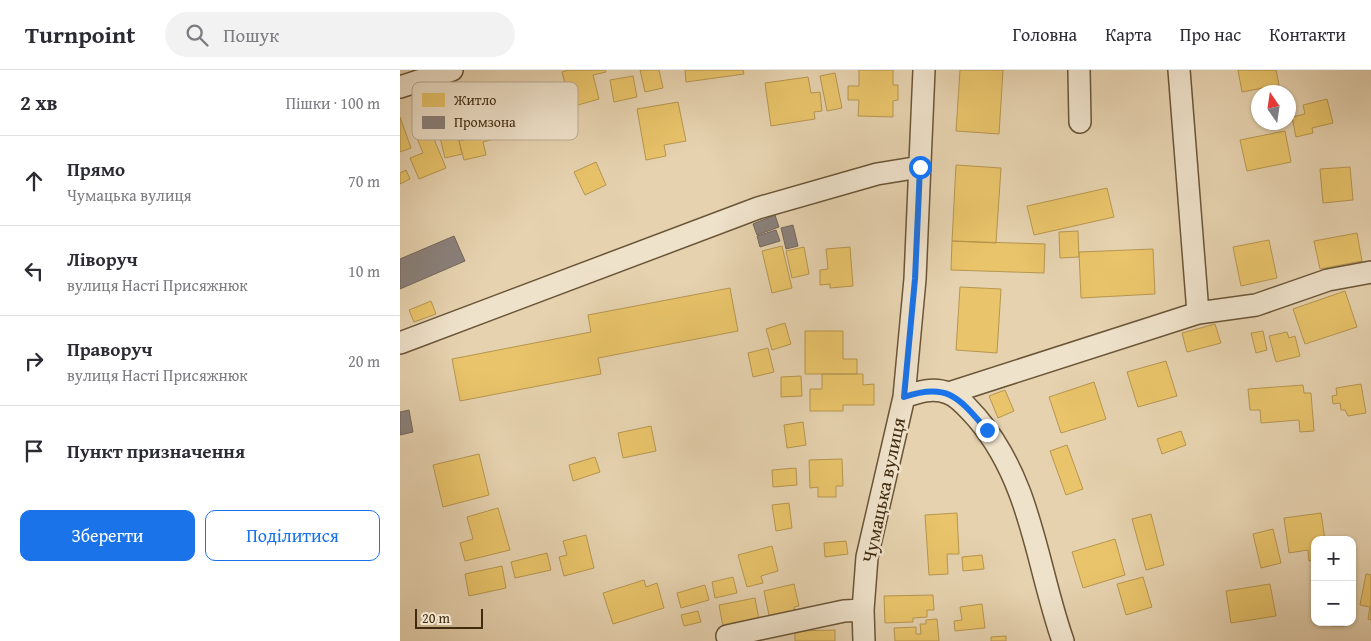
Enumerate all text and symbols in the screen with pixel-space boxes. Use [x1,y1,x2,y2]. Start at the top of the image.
search box [165,12,515,57]
text: Turnpoint [25,17,135,52]
icon: search [183,21,211,49]
text: Пошук [223,21,279,49]
text: Головна [1012,21,1077,48]
text: Карта [1105,21,1152,48]
text: Про нас [1180,21,1241,48]
text: Контакти [1269,21,1346,48]
legend [412,82,578,140]
north arrow [1251,85,1296,130]
text: 2 хв [20,87,58,118]
text: Житло [453,90,496,110]
text: Пішки · 100 m [286,91,380,115]
text: Промзона [454,112,516,132]
text: Прямо [67,155,125,183]
route start [909,156,932,179]
icon: ahead [20,167,48,195]
text: 70 m [348,169,380,193]
text: Чумацька вулиця [67,183,192,207]
text: Ліворуч [67,245,138,273]
icon: left [20,257,48,285]
text: 10 m [348,259,380,283]
text: вулиця Насті Присяжнюк [67,273,248,297]
text: Праворуч [67,335,152,363]
icon: right [20,347,48,375]
text: 20 m [348,349,380,373]
text: вулиця Насті Присяжнюк [67,363,248,387]
street label: Чумацька вулиця [854,414,912,565]
route end [976,419,999,442]
icon: arrive [20,437,48,465]
text: Пункт призначення [67,437,245,465]
button: Зберегти [20,510,195,561]
button: Поділитися [205,510,380,561]
map controls [1311,536,1356,626]
button: + [1311,536,1356,581]
button: − [1311,581,1356,626]
scale bar [415,606,482,629]
text: 20 m [422,608,450,628]

